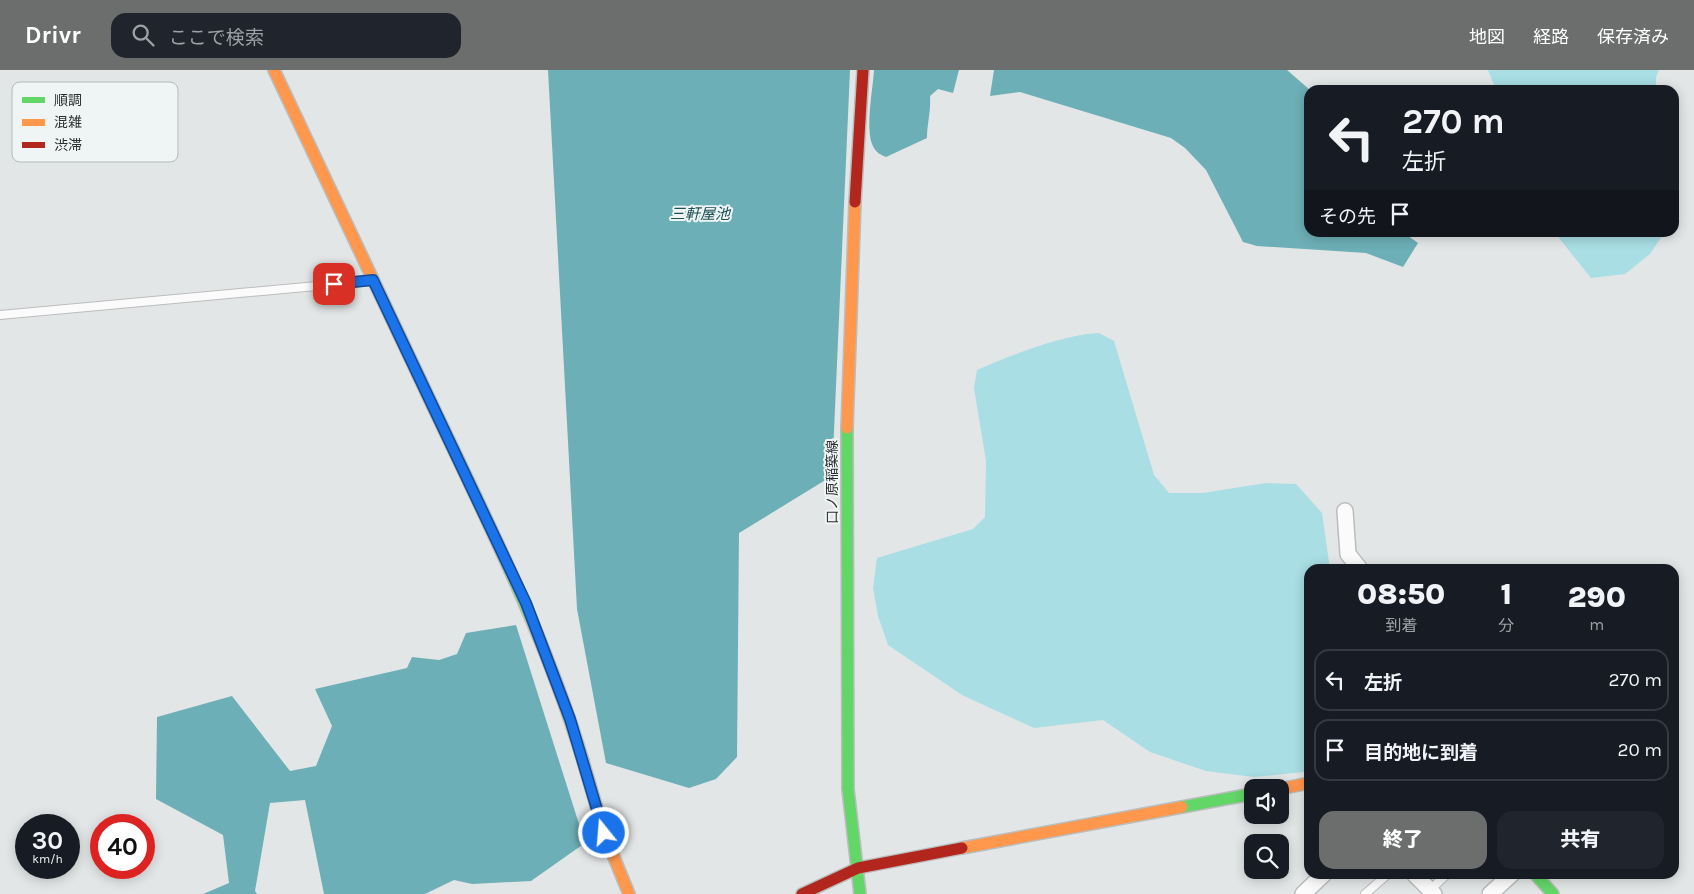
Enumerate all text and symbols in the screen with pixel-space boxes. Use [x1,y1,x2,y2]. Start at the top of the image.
search box [111,13,461,58]
text: Drivr [25,21,81,49]
icon: search [129,21,157,49]
text: 地図 [1469,26,1505,48]
text: 経路 [1533,26,1569,48]
text: 保存済み [1597,26,1669,48]
text: ここで検索 [169,27,264,49]
legend [12,82,178,162]
text: 順調 [54,92,82,109]
text: 270 m [1402,101,1505,142]
icon: left [1319,105,1384,170]
text: 混雑 [54,114,82,131]
text: 渋滞 [54,137,82,154]
text: 左折 [1402,149,1446,175]
icon: arrive [1386,200,1414,228]
water label: 三軒屋池 [670,205,732,223]
text: その先 [1319,206,1376,228]
pin [313,263,355,305]
icon: arrive [320,270,348,298]
street label: 口ノ原稲築線 [824,440,841,524]
text: 08:50 [1357,576,1445,612]
text: 1 [1501,576,1512,612]
text: 290 [1567,579,1626,615]
text: m [1589,615,1604,634]
text: 到着 [1385,616,1417,635]
text: 分 [1498,616,1514,635]
icon: left [1321,666,1349,694]
text: 270 m [1609,669,1662,691]
text: 左折 [1364,672,1402,694]
icon: arrive [1321,736,1349,764]
text: 20 m [1617,739,1662,761]
text: 目的地に到着 [1364,742,1478,764]
map controls [1244,779,1289,879]
button: sound [1244,779,1289,824]
position arrow [577,806,629,858]
button: 終了 [1319,811,1487,869]
button: 共有 [1497,811,1664,869]
speed limit sign: 40 [90,814,155,879]
text: 30 [32,826,63,855]
button: search [1244,834,1289,879]
text: km/h [32,852,63,866]

